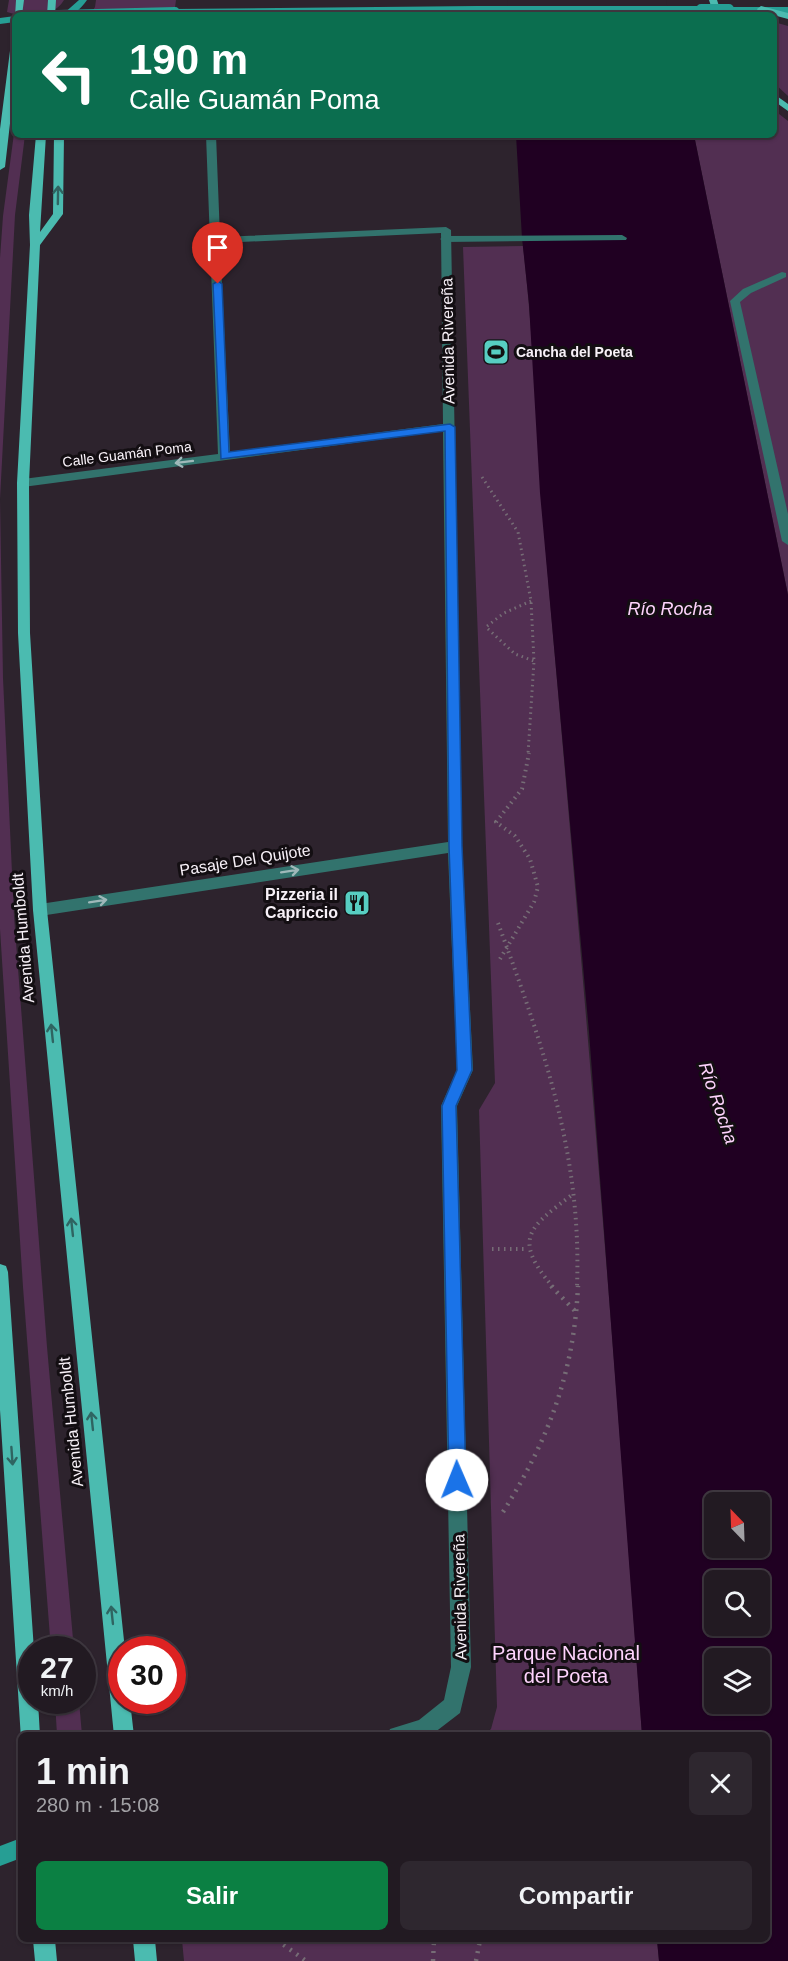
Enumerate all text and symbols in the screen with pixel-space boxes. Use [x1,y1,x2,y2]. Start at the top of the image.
icon: left [30,36,108,114]
text: 190 m [129,36,248,83]
text: Calle Guamán Poma [129,85,380,115]
one-way arrow [52,185,64,205]
pin [192,222,243,284]
icon: arrive [201,231,234,264]
street label: Avenida Rivereña [438,278,458,404]
sports icon: Cancha del Poeta [481,337,511,367]
place label: Cancha del Poeta [516,344,633,360]
street label: Calle Guamán Poma [62,438,193,470]
one-way arrow [174,456,194,467]
water label: Río Rocha [627,599,713,619]
street label: Pasaje Del Quijote [178,841,312,879]
one-way arrow [280,866,300,877]
street label: Avenida Humboldt [9,872,37,1004]
place label: Pizzeria il Capriccio [265,886,338,921]
restaurant icon: Pizzeria il Capriccio [342,888,372,918]
one-way arrow [87,896,107,907]
one-way arrow [46,1023,57,1043]
water label: Río Rocha [695,1060,741,1146]
one-way arrow [66,1217,77,1237]
street label: Avenida Humboldt [56,1356,86,1488]
one-way arrow [86,1411,97,1431]
one-way arrow [7,1446,18,1466]
position arrow [425,1448,489,1512]
north arrow [704,1492,770,1558]
map controls [704,1492,770,1714]
street label: Avenida Rivereña [450,1534,470,1660]
button: search [704,1570,770,1636]
one-way arrow [106,1605,117,1625]
speed limit sign: 30 [108,1636,186,1714]
park label: Parque Nacional del Poeta [492,1642,640,1687]
button: layers [704,1648,770,1714]
text: 27 [40,1651,74,1684]
text: km/h [41,1682,73,1699]
text: 1 min [36,1751,130,1792]
button: close [689,1752,752,1815]
text: 280 m · 15:08 [36,1794,159,1816]
button: Salir [36,1861,388,1930]
button: Compartir [400,1861,752,1930]

